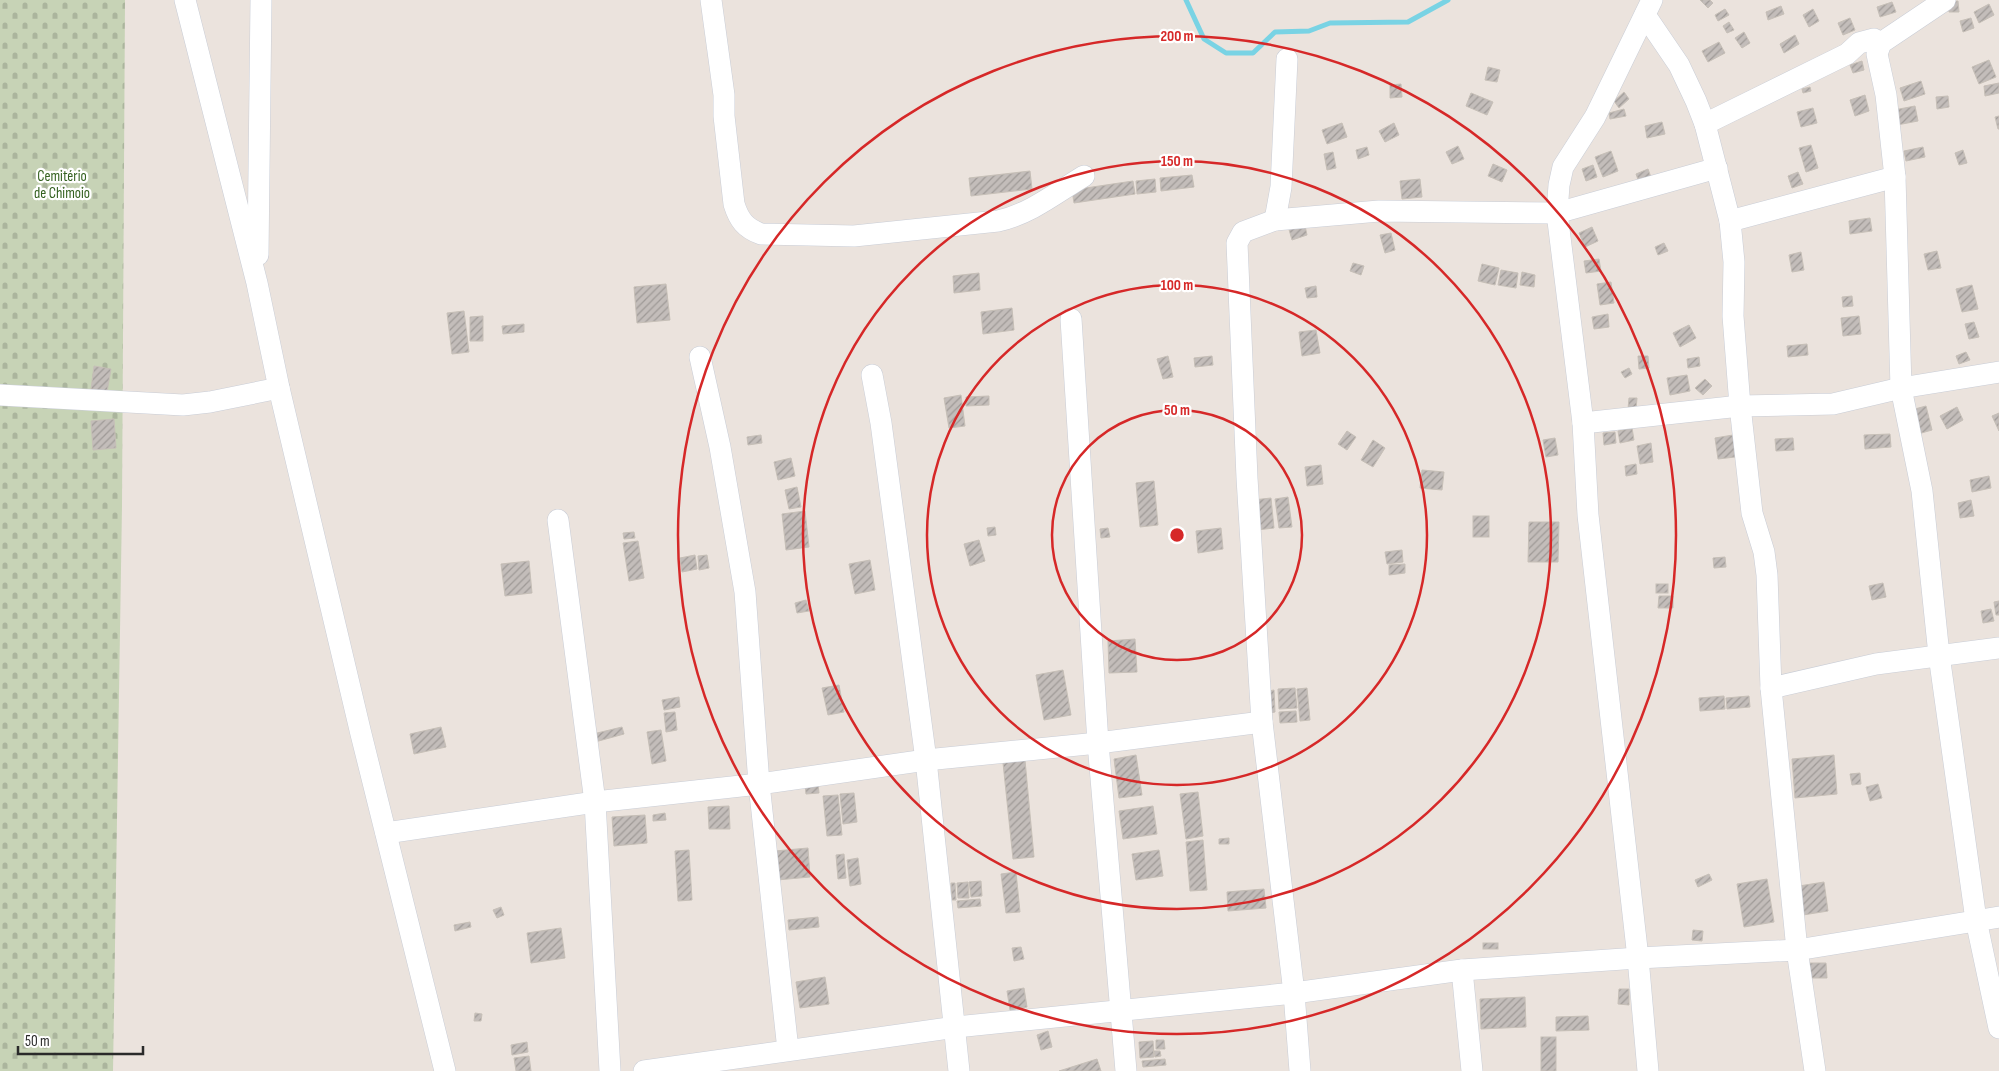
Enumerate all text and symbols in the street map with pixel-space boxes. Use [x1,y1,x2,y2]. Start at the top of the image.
text: 200 m [1160,27,1194,46]
text: 150 m [1161,152,1193,171]
park label: Cemitério de Chimoio [34,167,90,203]
text: 100 m [1161,276,1193,295]
text: 50 m [1164,401,1190,420]
centre of rings [1168,526,1186,544]
scale bar [18,1024,142,1056]
text: 50 m [25,1032,50,1051]

